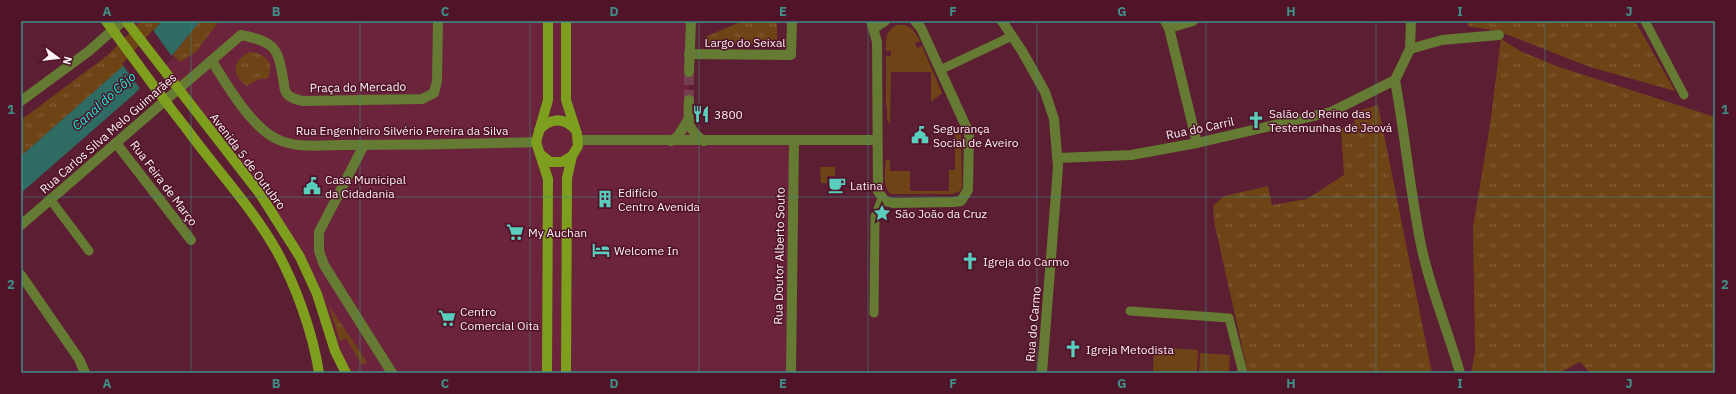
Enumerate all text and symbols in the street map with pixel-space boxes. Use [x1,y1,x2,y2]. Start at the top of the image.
text: A [103,3,112,20]
text: B [272,3,281,20]
text: C [441,3,450,20]
text: D [609,3,619,20]
text: E [779,3,787,20]
text: F [949,3,957,20]
text: G [1117,3,1127,20]
text: H [1286,3,1296,20]
text: I [1457,3,1463,20]
text: J [1625,3,1633,20]
street label: Largo do Seixal [704,35,786,50]
north arrow [38,38,78,78]
text: N [60,55,75,66]
water label: Canal do Côjo [69,68,139,134]
street label: Rua Carlos Silva Melo Guimarães [37,69,180,196]
street label: Praça do Mercado [310,79,407,95]
text: 1 [7,101,15,118]
text: 1 [1721,101,1729,118]
restaurant icon: 3800 [691,104,711,124]
place label: Salão do Reino das Testemunhas de Jeová [1269,106,1393,135]
place label: 3800 [714,107,743,122]
street label: Avenida 5 de Outubro [207,110,289,212]
church icon: Salão do Reino das Testemunhas de Jeová [1246,110,1266,130]
street label: Rua do Carril [1165,113,1235,143]
place label: Segurança Social de Aveiro [933,121,1019,150]
street label: Rua Engenheiro Silvério Pereira da Silva [296,123,509,138]
public building icon: Segurança Social de Aveiro [910,125,930,145]
street label: Rua Feira de Março [127,137,201,229]
place label: Casa Municipal da Cidadania [325,172,406,201]
cafe icon: Latina [827,175,847,195]
public building icon: Casa Municipal da Cidadania [302,176,322,196]
place label: Latina [850,178,883,193]
place label: Edifício Centro Avenida [618,185,701,214]
street label: Rua Doutor Alberto Souto [770,187,788,325]
building icon: Edifício Centro Avenida [595,189,615,209]
place icon: São João da Cruz [872,203,892,223]
place label: São João da Cruz [895,206,988,221]
supermarket icon: My Auchan [505,222,525,242]
place label: My Auchan [528,225,587,240]
hotel icon: Welcome In [591,240,611,260]
place label: Welcome In [614,243,679,258]
church icon: Igreja do Carmo [960,251,980,271]
place label: Igreja do Carmo [983,254,1070,269]
text: 2 [7,276,15,293]
text: 2 [1721,276,1729,293]
street label: Rua do Carmo [1022,285,1044,362]
place label: Centro Comercial Oita [460,304,540,333]
supermarket icon: Centro Comercial Oita [437,308,457,328]
church icon: Igreja Metodista [1063,339,1083,359]
place label: Igreja Metodista [1086,342,1174,357]
text: A [103,375,112,392]
text: B [272,375,281,392]
text: C [441,375,450,392]
text: D [609,375,619,392]
text: E [779,375,787,392]
text: F [949,375,957,392]
text: G [1117,375,1127,392]
text: H [1286,375,1296,392]
text: I [1457,375,1463,392]
text: J [1625,375,1633,392]

